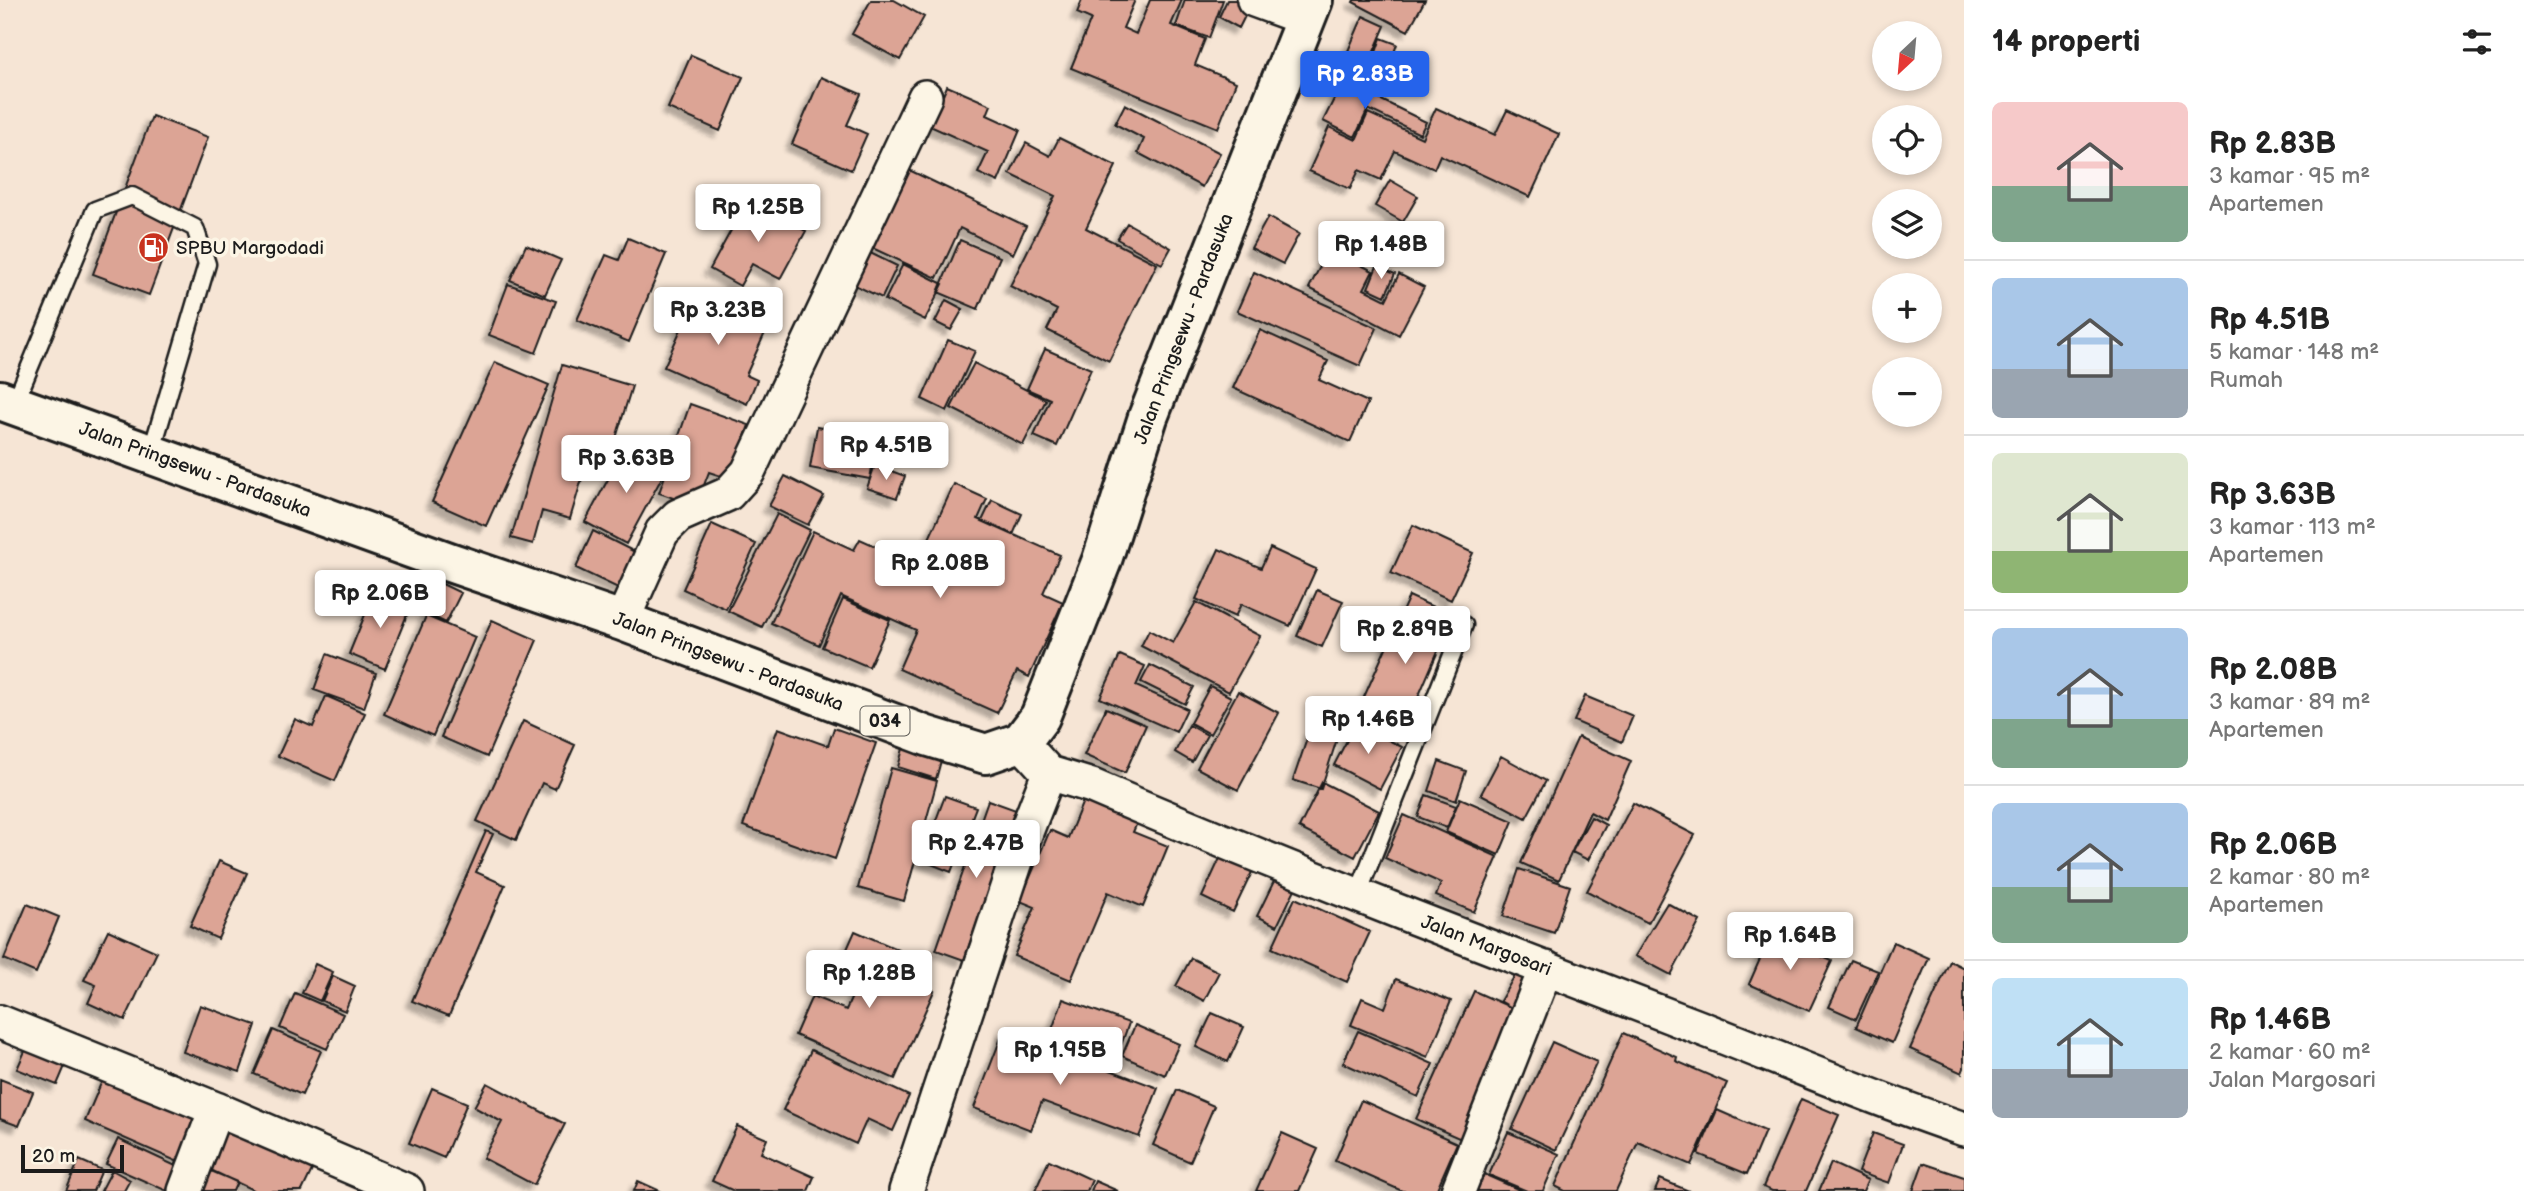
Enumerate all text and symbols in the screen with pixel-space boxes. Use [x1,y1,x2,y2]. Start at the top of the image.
north arrow [1872,21,1942,91]
map controls [1872,21,1942,427]
icon: filters [2458,23,2496,61]
text: 14 properti [1992,24,2140,60]
pin: Rp 2.83B [1293,52,1437,111]
text: Rp 2.83B [1316,60,1414,88]
button: locate [1872,105,1942,175]
text: Rp 2.83B [2209,126,2336,162]
icon: home [2048,130,2132,214]
text: 3 kamar · 95 m² [2209,162,2370,190]
pin: Rp 1.25B [686,184,830,244]
button: layers [1872,189,1942,259]
text: Apartemen [2209,190,2324,218]
text: Rp 1.25B [711,193,805,221]
street label: Jalan Pringsewu - Pardasuka [1129,210,1239,448]
pin: Rp 1.48B [1309,222,1453,281]
text: Rp 1.48B [1334,230,1428,258]
fuel station icon: SPBU Margodadi [136,231,170,265]
place label: SPBU Margodadi [176,237,324,260]
button: + [1872,273,1942,343]
pin: Rp 3.23B [646,288,790,347]
text: Rp 3.23B [670,296,766,324]
text: Rp 4.51B [2209,302,2330,338]
icon: home [2048,306,2132,390]
text: 5 kamar · 148 m² [2209,338,2379,366]
button: − [1872,357,1942,427]
text: Rumah [2209,366,2283,394]
street label: Jalan Pringsewu - Pardasuka [76,417,314,523]
pin: Rp 4.51B [814,422,958,482]
text: Rp 4.51B [840,431,932,459]
pin: Rp 3.63B [554,435,698,495]
text: Rp 3.63B [577,444,675,472]
text: Rp 3.63B [2209,477,2336,513]
icon: home [2048,481,2132,565]
text: 3 kamar · 113 m² [2209,513,2376,541]
pin: Rp 2.08B [868,540,1012,600]
text: Apartemen [2209,541,2324,569]
text: Rp 2.08B [891,549,989,577]
pin: Rp 2.06B [308,570,452,630]
text: Rp 2.06B [331,579,429,607]
pin: Rp 2.89B [1333,606,1477,666]
street label: Jalan Pringsewu - Pardasuka [609,607,847,717]
text: Rp 2.89B [1356,615,1454,643]
text: Rp 2.08B [2209,652,2337,688]
icon: home [2048,656,2132,740]
text: 3 kamar · 89 m² [2209,688,2370,716]
pin: Rp 1.46B [1296,696,1440,756]
text: Rp 1.46B [1321,705,1415,733]
road number: 034 [860,706,910,736]
text: Apartemen [2209,716,2324,744]
pin: Rp 2.47B [904,820,1048,880]
text: Rp 2.06B [2209,827,2337,863]
text: Rp 2.47B [928,829,1024,857]
icon: home [2048,831,2132,915]
text: 2 kamar · 80 m² [2209,863,2370,891]
text: Apartemen [2209,891,2324,919]
street label: Jalan Margosari [1418,911,1554,981]
pin: Rp 1.64B [1718,912,1862,972]
text: Rp 1.64B [1743,921,1837,949]
pin: Rp 1.28B [797,950,941,1010]
text: Rp 1.28B [822,959,916,987]
text: Rp 1.46B [2209,1002,2331,1038]
icon: home [2048,1006,2132,1090]
pin: Rp 1.95B [988,1028,1132,1087]
text: Rp 1.95B [1014,1036,1106,1064]
text: 2 kamar · 60 m² [2209,1038,2371,1066]
text: Jalan Margosari [2209,1066,2376,1094]
scale bar [21,1142,124,1174]
text: 20 m [32,1145,75,1168]

